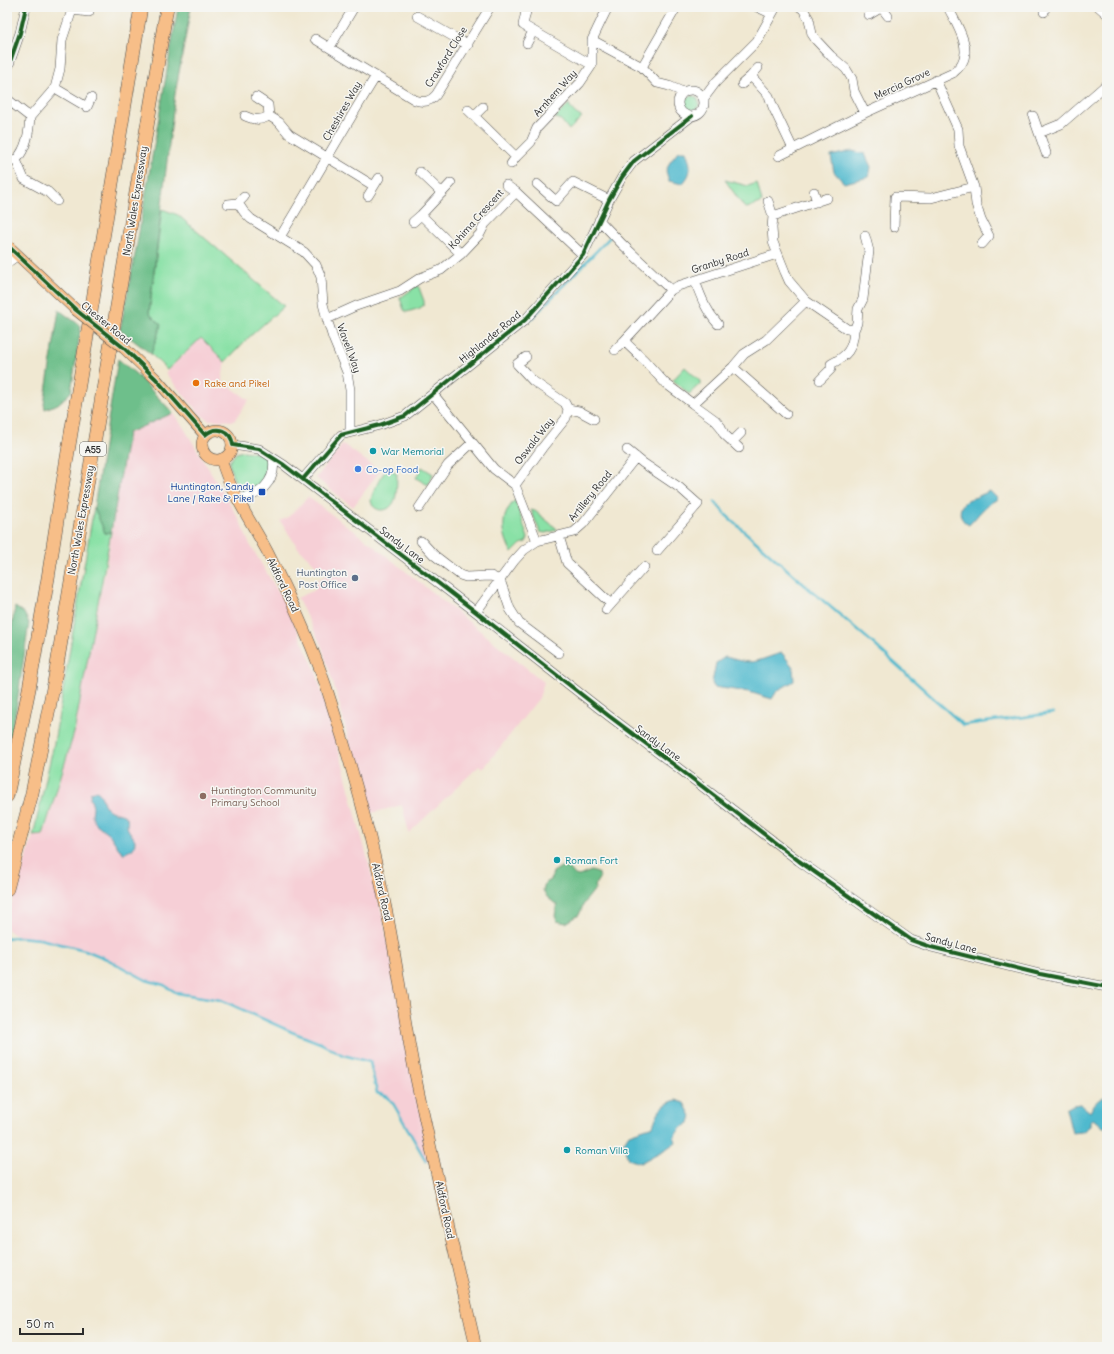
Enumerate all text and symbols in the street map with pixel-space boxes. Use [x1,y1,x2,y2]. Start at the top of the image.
street label: Crawford Close [422,24,470,90]
street label: Mercia Grove [872,65,932,103]
street label: Arnhem Way [531,67,579,119]
street label: Cheshires Way [320,79,364,143]
street label: North Wales Expressway [120,145,150,257]
street label: Kohima Crescent [446,186,507,252]
street label: Granby Road [690,246,751,276]
street label: Chester Road [78,299,134,347]
street label: Highlander Road [457,308,524,366]
street label: Wavell Way [334,321,364,375]
place label: Rake and Pikel [204,377,269,390]
marker: Rake and Pikel [191,378,201,388]
street label: Oswald Way [511,415,557,467]
road number: A55 [80,442,106,456]
place label: War Memorial [381,445,444,458]
marker: War Memorial [368,446,378,456]
place label: Co-op Food [366,463,419,476]
street label: North Wales Expressway [65,464,97,576]
marker: Co-op Food [353,464,363,474]
street label: Artillery Road [566,468,614,524]
place label: Huntington, Sandy Lane / Rake & Pikel [168,480,254,505]
marker: Huntington, Sandy Lane / Rake & Pikel [257,487,267,497]
street label: Sandy Lane [377,524,427,566]
street label: Aldford Road [264,556,302,614]
place label: Huntington Post Office [297,566,347,591]
marker: Huntington Post Office [350,573,360,583]
street label: Sandy Lane [633,722,683,764]
place label: Huntington Community Primary School [211,784,316,809]
marker: Huntington Community Primary School [198,791,208,801]
place label: Roman Fort [565,854,618,867]
marker: Roman Fort [552,855,562,865]
street label: Aldford Road [369,862,395,922]
street label: Sandy Lane [924,930,978,956]
place label: Roman Villa [575,1144,629,1157]
marker: Roman Villa [562,1145,572,1155]
street label: Aldford Road [433,1180,458,1240]
scale bar [20,1310,83,1336]
text: 50 m [26,1316,55,1331]

